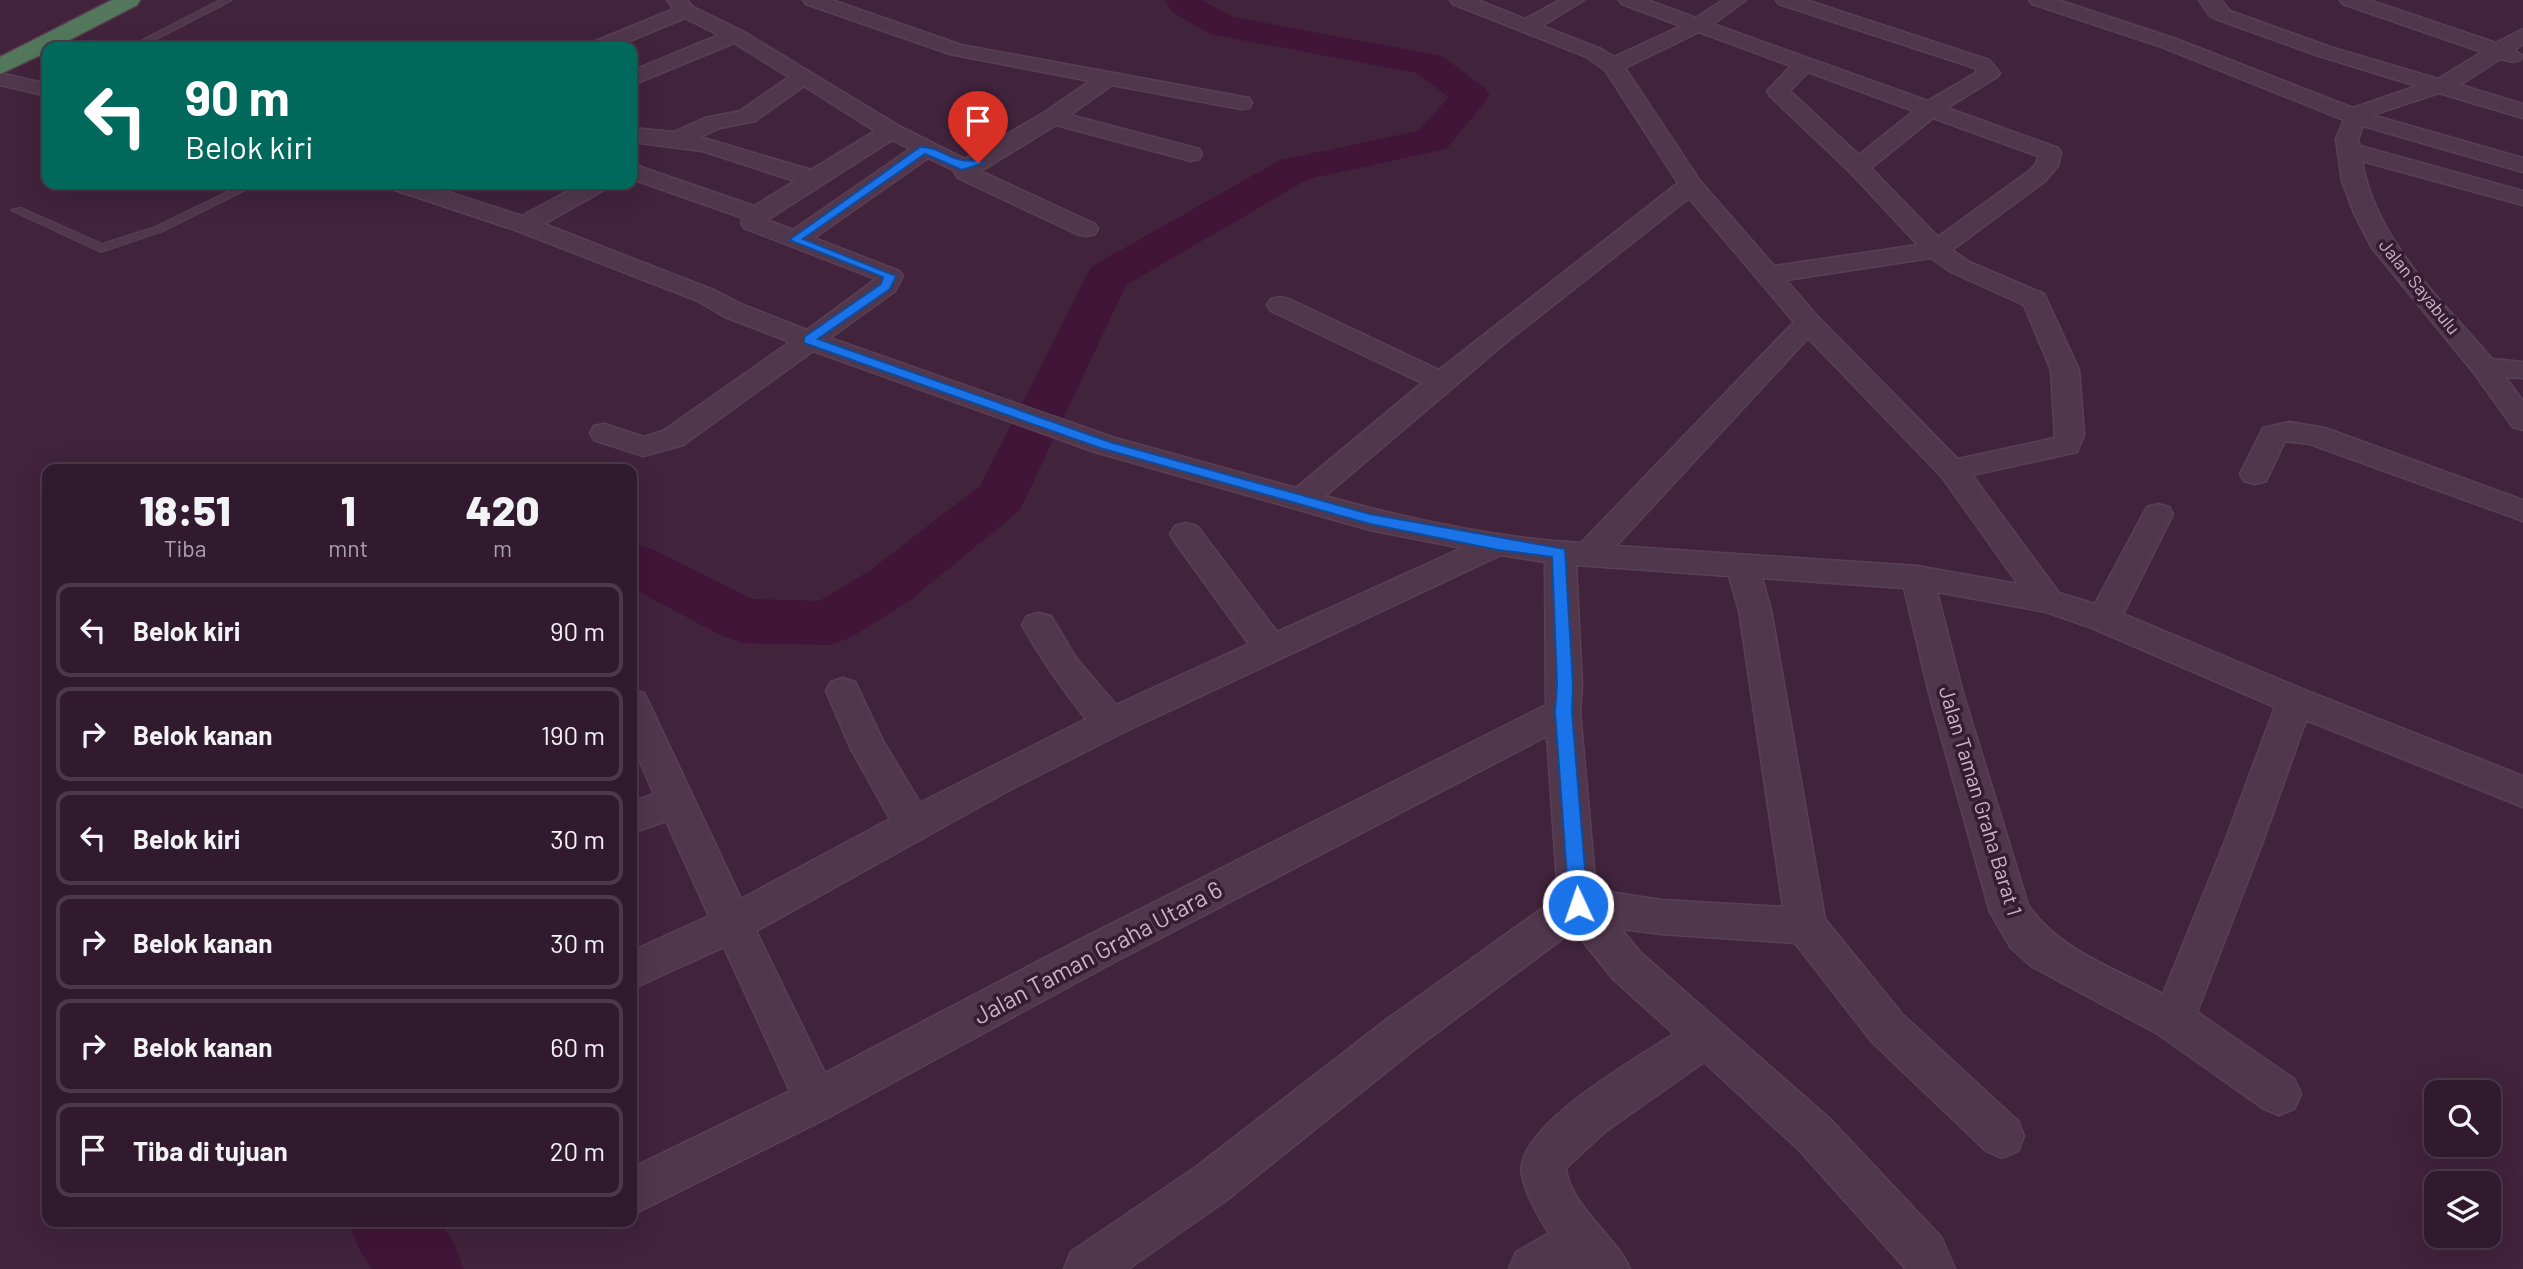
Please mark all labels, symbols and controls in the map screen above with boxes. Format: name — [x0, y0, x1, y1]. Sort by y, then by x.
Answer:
text: 90 m — [185, 67, 290, 126]
icon: left — [70, 70, 161, 161]
pin — [948, 91, 1008, 163]
icon: arrive — [959, 102, 997, 140]
text: Belok kiri — [185, 127, 313, 165]
street label: Jalan Sayabulu — [2375, 234, 2465, 339]
text: 18:51 — [139, 484, 231, 534]
text: 1 — [341, 484, 356, 534]
text: 420 — [465, 484, 540, 534]
text: Tiba — [164, 534, 207, 562]
text: mnt — [328, 534, 368, 562]
text: m — [493, 534, 512, 562]
icon: left — [74, 611, 112, 649]
text: Belok kiri — [133, 615, 240, 646]
text: 90 m — [550, 615, 605, 646]
street label: Jalan Taman Graha Barat 1 — [1935, 683, 2028, 918]
icon: right — [74, 715, 112, 753]
text: Belok kanan — [133, 719, 272, 750]
text: 190 m — [541, 719, 605, 750]
icon: left — [74, 819, 112, 857]
text: Belok kiri — [133, 823, 240, 854]
text: 30 m — [550, 823, 605, 854]
position arrow — [1541, 868, 1615, 942]
street label: Jalan Taman Graha Utara 6 — [968, 874, 1227, 1030]
icon: right — [74, 923, 112, 961]
text: Belok kanan — [133, 927, 272, 958]
text: 30 m — [550, 927, 605, 958]
icon: right — [74, 1027, 112, 1065]
text: Belok kanan — [133, 1031, 272, 1062]
text: 60 m — [550, 1031, 605, 1062]
map controls — [2424, 1080, 2501, 1248]
button: search — [2424, 1080, 2501, 1157]
icon: arrive — [74, 1131, 112, 1169]
text: Tiba di tujuan — [133, 1135, 288, 1166]
text: 20 m — [550, 1135, 605, 1166]
button: layers — [2424, 1171, 2501, 1248]

